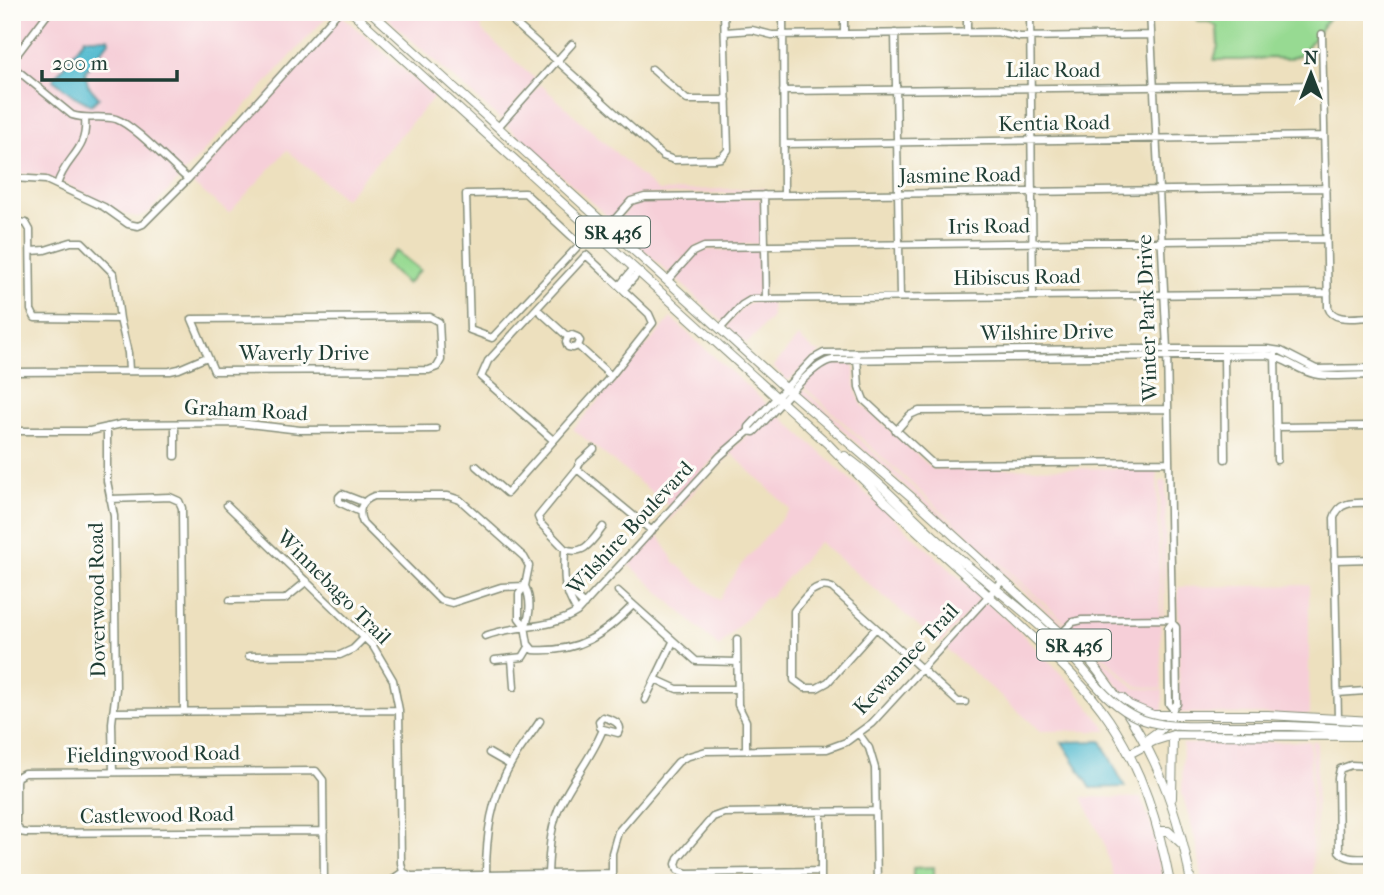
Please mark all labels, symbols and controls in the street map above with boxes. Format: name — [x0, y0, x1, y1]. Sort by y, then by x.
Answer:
scale bar — [42, 38, 177, 82]
north arrow — [1276, 38, 1346, 108]
text: N — [1304, 47, 1319, 69]
text: 200 m — [52, 51, 108, 75]
street label: Lilac Road — [1006, 58, 1101, 82]
street label: Kentia Road — [998, 110, 1111, 136]
street label: Jasmine Road — [897, 162, 1022, 188]
street label: Iris Road — [948, 213, 1031, 239]
road number: SR 436 — [576, 216, 650, 248]
street label: Winter Park Drive — [1132, 234, 1162, 403]
street label: Hibiscus Road — [953, 264, 1082, 290]
street label: Wilshire Drive — [979, 319, 1114, 345]
street label: Waverly Drive — [238, 341, 369, 365]
street label: Graham Road — [184, 395, 309, 425]
street label: Wilshire Boulevard — [561, 456, 698, 600]
street label: Doverwood Road — [84, 522, 110, 678]
street label: Winnebago Trail — [271, 524, 396, 649]
street label: Kewannee Trail — [848, 598, 964, 720]
road number: SR 436 — [1037, 630, 1111, 660]
street label: Fieldingwood Road — [66, 740, 241, 768]
street label: Castlewood Road — [80, 802, 235, 828]

